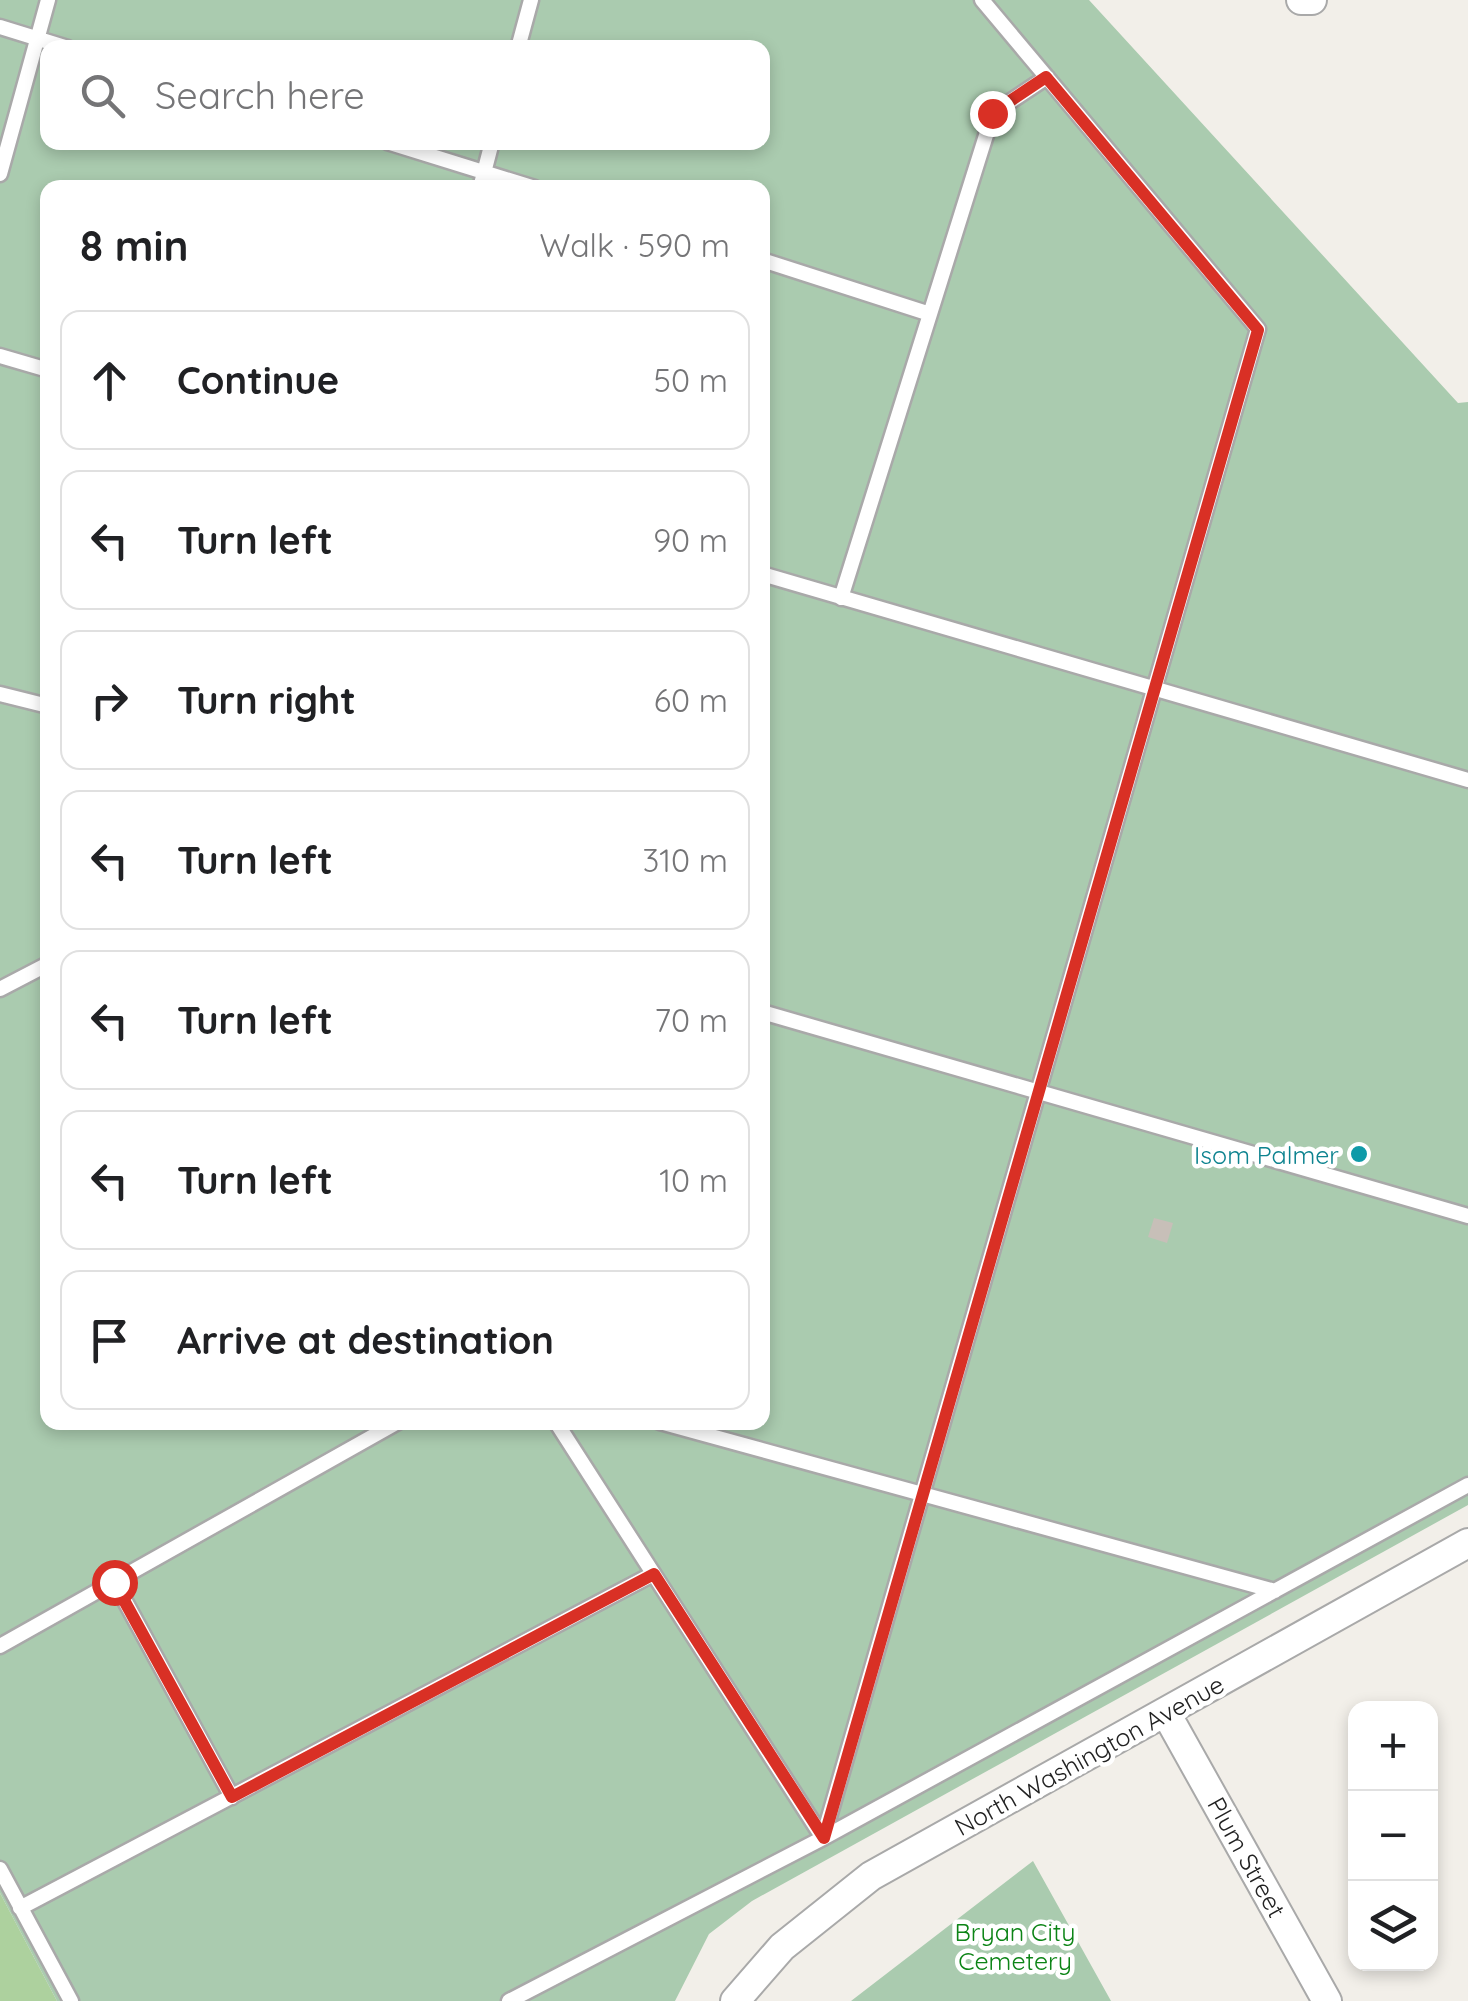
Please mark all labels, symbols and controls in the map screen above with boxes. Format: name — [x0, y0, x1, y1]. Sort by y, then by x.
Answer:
search box — [40, 40, 770, 150]
icon: search — [75, 68, 130, 123]
text: Search here — [155, 71, 365, 119]
route end — [970, 91, 1016, 137]
text: 8 min — [80, 219, 188, 272]
text: Walk · 590 m — [540, 225, 730, 265]
icon: ahead — [82, 353, 137, 408]
text: Continue — [177, 356, 339, 404]
text: 50 m — [654, 360, 728, 400]
icon: left — [82, 513, 137, 568]
text: Turn left — [177, 516, 333, 564]
text: 90 m — [653, 520, 728, 560]
icon: right — [82, 673, 137, 728]
text: Turn right — [177, 676, 356, 724]
text: 60 m — [654, 680, 728, 720]
icon: left — [82, 833, 137, 888]
text: Turn left — [177, 836, 333, 884]
text: 310 m — [642, 840, 728, 880]
icon: left — [82, 993, 137, 1048]
text: Turn left — [177, 996, 333, 1044]
text: 70 m — [655, 1000, 728, 1040]
place label: Isom Palmer — [1194, 1139, 1339, 1170]
marker: Isom Palmer — [1348, 1143, 1370, 1165]
icon: left — [82, 1153, 137, 1208]
text: Turn left — [177, 1156, 333, 1204]
text: 10 m — [659, 1160, 728, 1200]
icon: arrive — [82, 1313, 137, 1368]
text: Arrive at destination — [177, 1316, 554, 1364]
route start — [92, 1560, 138, 1606]
street label: North Washington Avenue — [949, 1668, 1229, 1842]
map controls — [1348, 1701, 1438, 1971]
button: + — [1348, 1701, 1438, 1791]
street label: Plum Street — [1201, 1791, 1293, 1923]
button: − — [1348, 1791, 1438, 1881]
button: layers — [1348, 1881, 1438, 1971]
park label: Bryan City Cemetery — [955, 1916, 1075, 1976]

